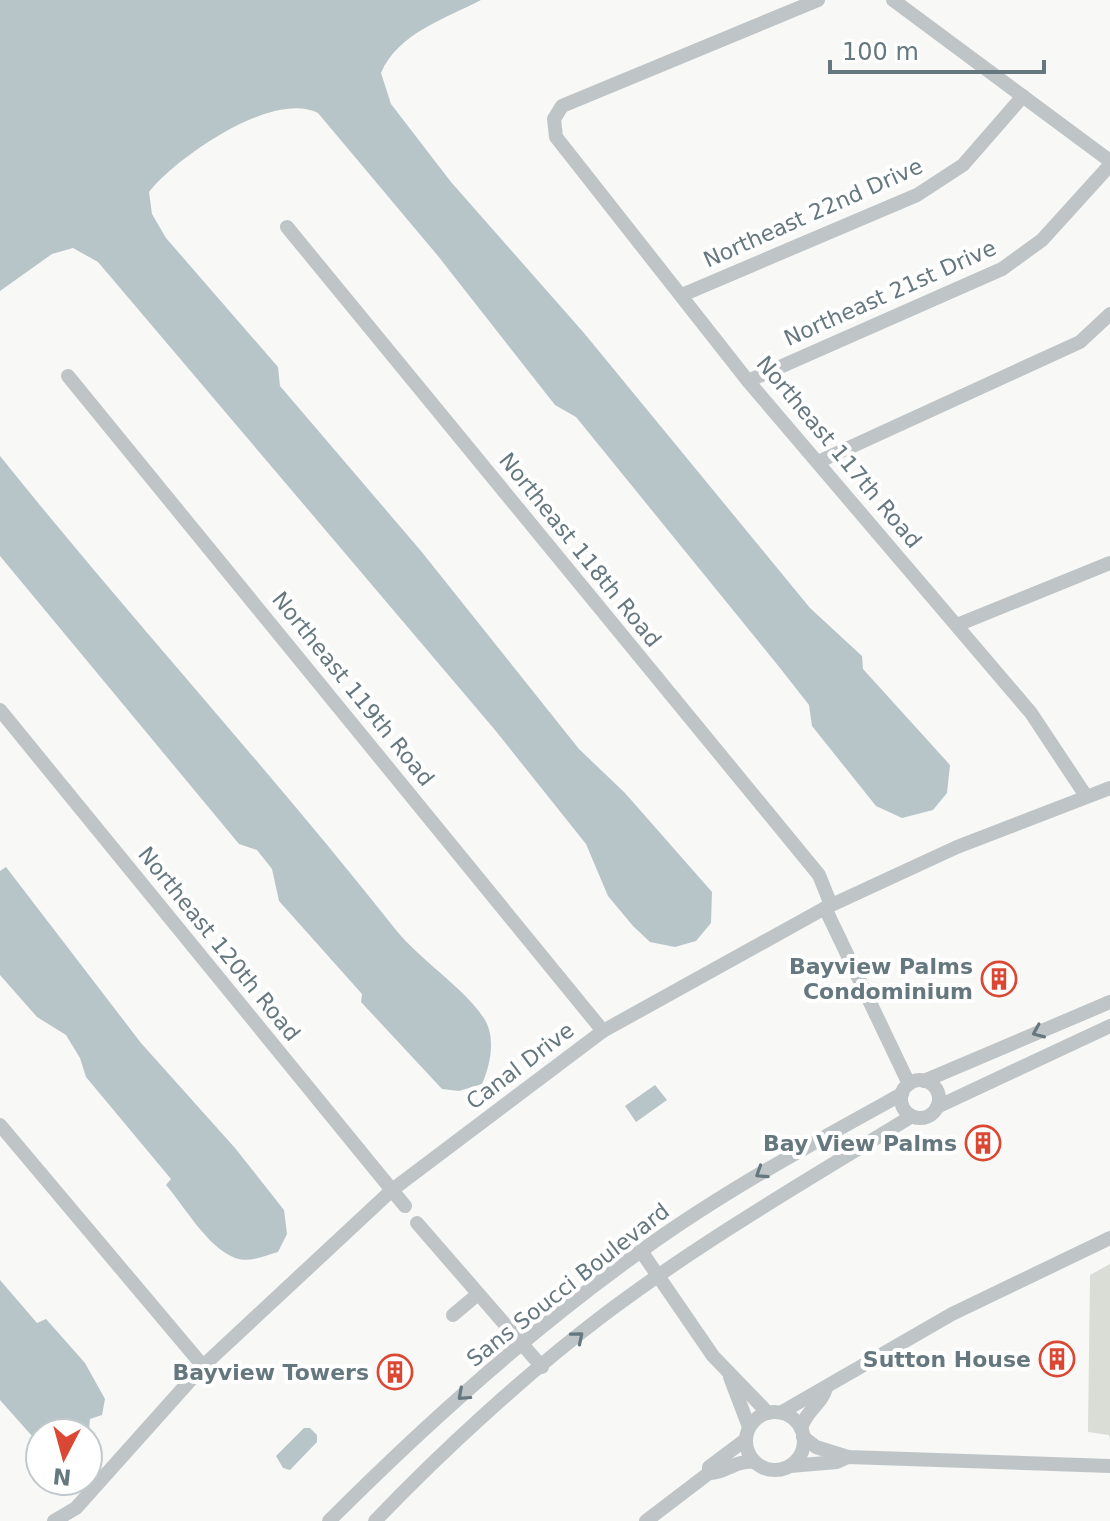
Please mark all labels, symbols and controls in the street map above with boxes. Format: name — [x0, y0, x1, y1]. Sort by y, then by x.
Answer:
scale bar — [830, 24, 1044, 74]
text: 100 m — [842, 38, 919, 66]
street label: Northeast 22nd Drive — [700, 153, 926, 273]
street label: Northeast 21st Drive — [780, 235, 1000, 351]
street label: Northeast 117th Road — [752, 351, 926, 553]
street label: Northeast 118th Road — [494, 448, 666, 652]
street label: Northeast 119th Road — [267, 587, 439, 791]
street label: Northeast 120th Road — [133, 842, 305, 1046]
place label: Bayview Palms Condominium — [789, 954, 973, 1004]
building icon: Bayview Palms Condominium — [980, 960, 1018, 998]
street label: Canal Drive — [461, 1017, 579, 1115]
one-way arrow — [1032, 1023, 1046, 1039]
building icon: Bay View Palms — [964, 1124, 1002, 1162]
place label: Bay View Palms — [763, 1131, 957, 1156]
one-way arrow — [755, 1163, 769, 1178]
street label: Sans Soucci Boulevard — [462, 1198, 674, 1372]
one-way arrow — [568, 1332, 583, 1347]
building icon: Sutton House — [1038, 1340, 1076, 1378]
place label: Sutton House — [863, 1347, 1031, 1372]
building icon: Bayview Towers — [376, 1353, 414, 1391]
place label: Bayview Towers — [173, 1360, 369, 1385]
one-way arrow — [458, 1386, 472, 1400]
north arrow — [24, 1417, 104, 1497]
text: N — [51, 1463, 72, 1490]

